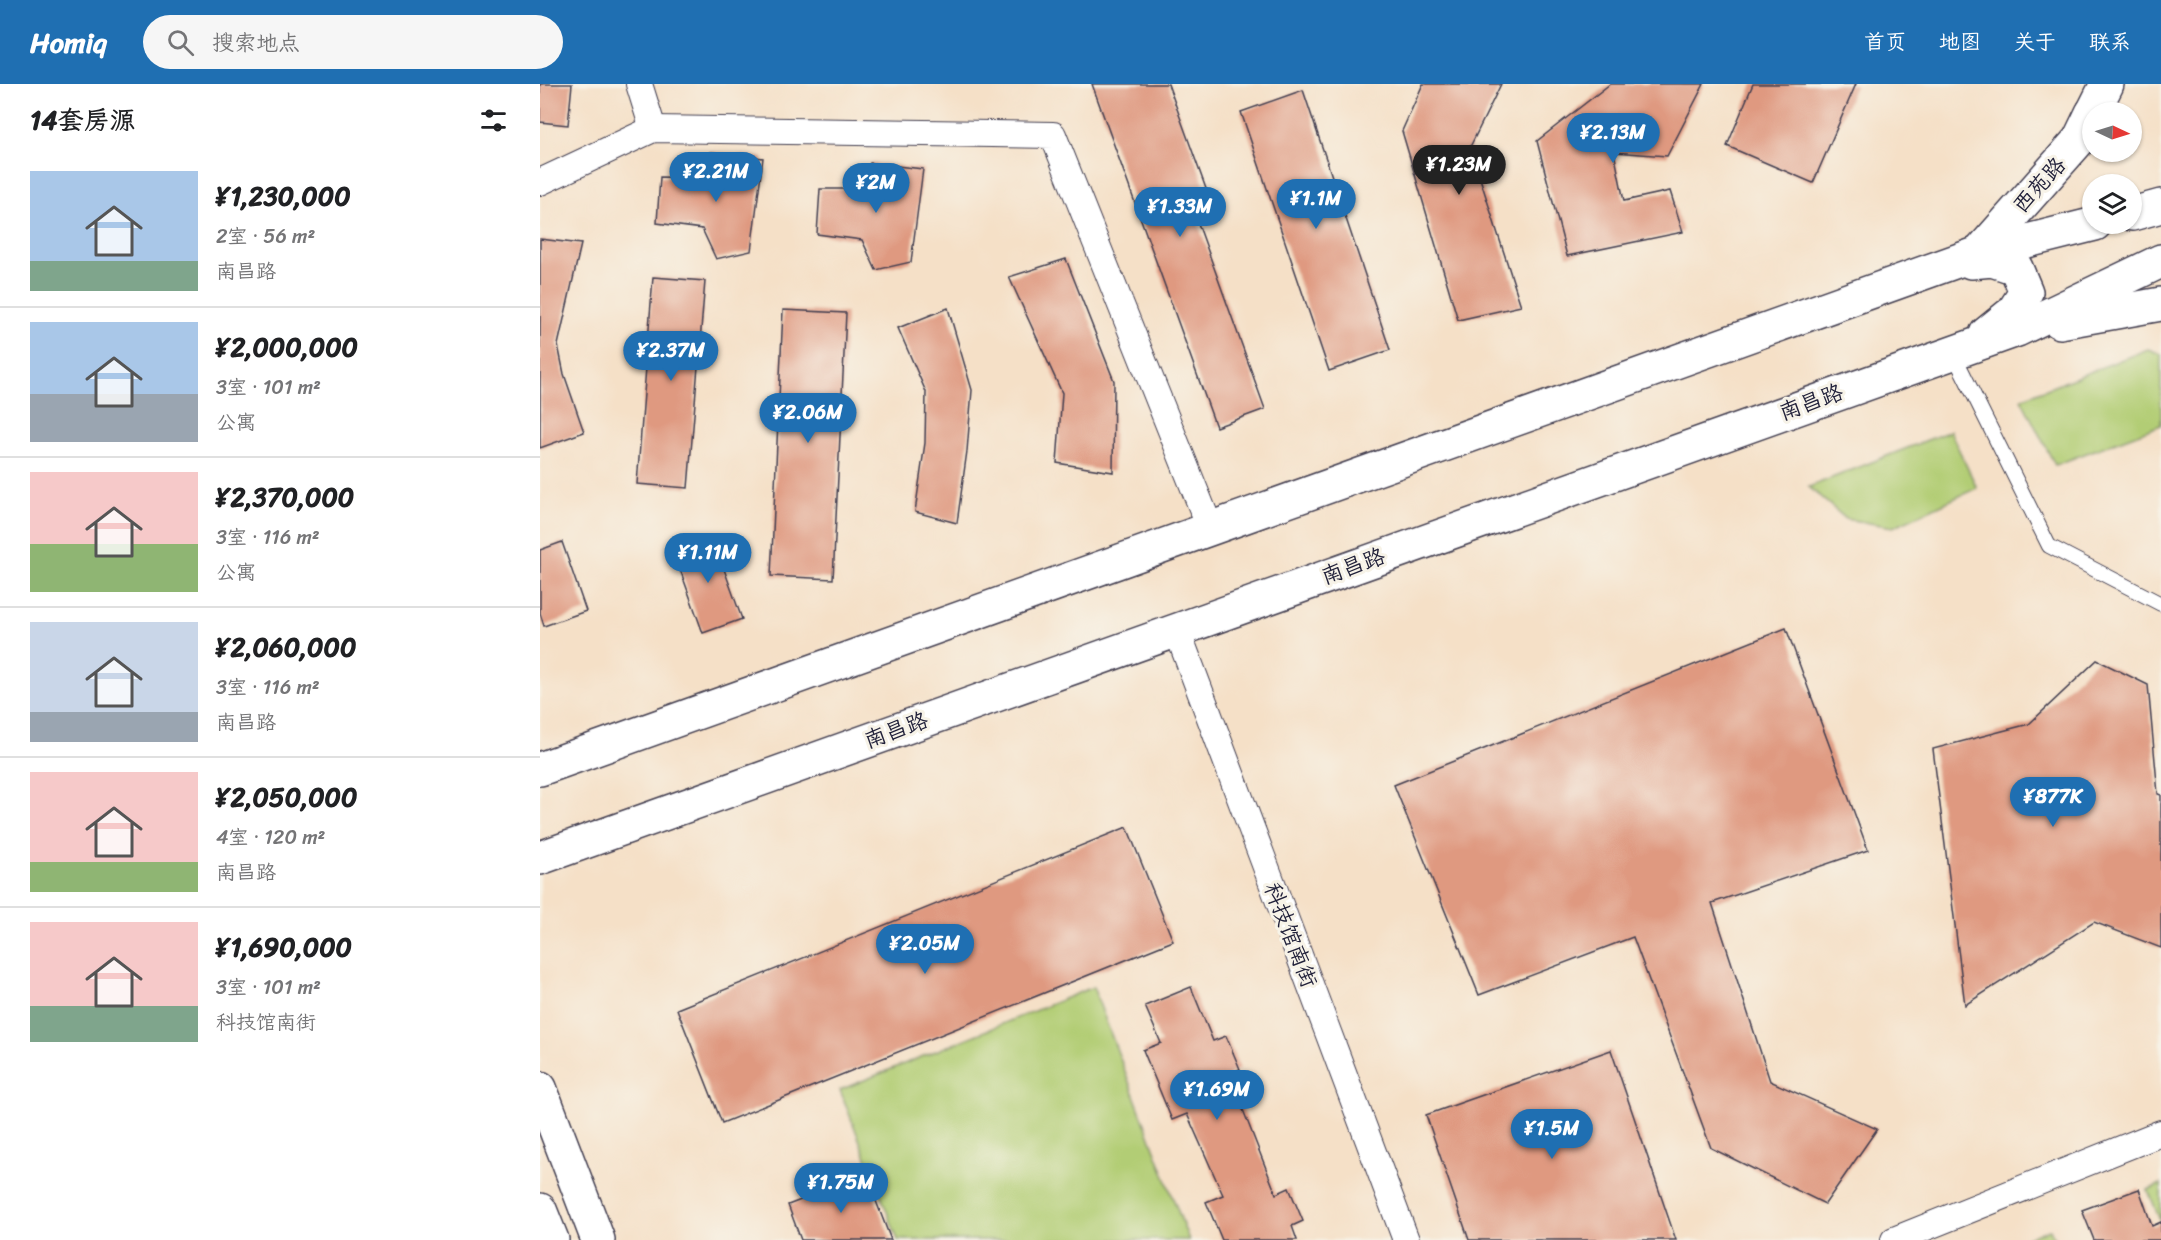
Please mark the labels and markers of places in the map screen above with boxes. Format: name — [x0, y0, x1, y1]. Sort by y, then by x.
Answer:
pin: ¥2.13M — [1564, 113, 1662, 164]
pin: ¥1.23M — [1410, 145, 1508, 196]
pin: ¥2.21M — [667, 152, 765, 203]
pin: ¥2M — [847, 163, 905, 214]
pin: ¥1.1M — [1274, 179, 1358, 230]
pin: ¥1.33M — [1131, 187, 1229, 238]
pin: ¥2.37M — [622, 331, 720, 382]
pin: ¥2.06M — [759, 393, 857, 444]
pin: ¥1.11M — [659, 533, 757, 584]
pin: ¥877K — [2011, 777, 2095, 828]
pin: ¥2.05M — [876, 924, 974, 975]
pin: ¥1.69M — [1168, 1070, 1266, 1121]
pin: ¥1.5M — [1510, 1109, 1594, 1160]
pin: ¥1.75M — [792, 1163, 890, 1214]

